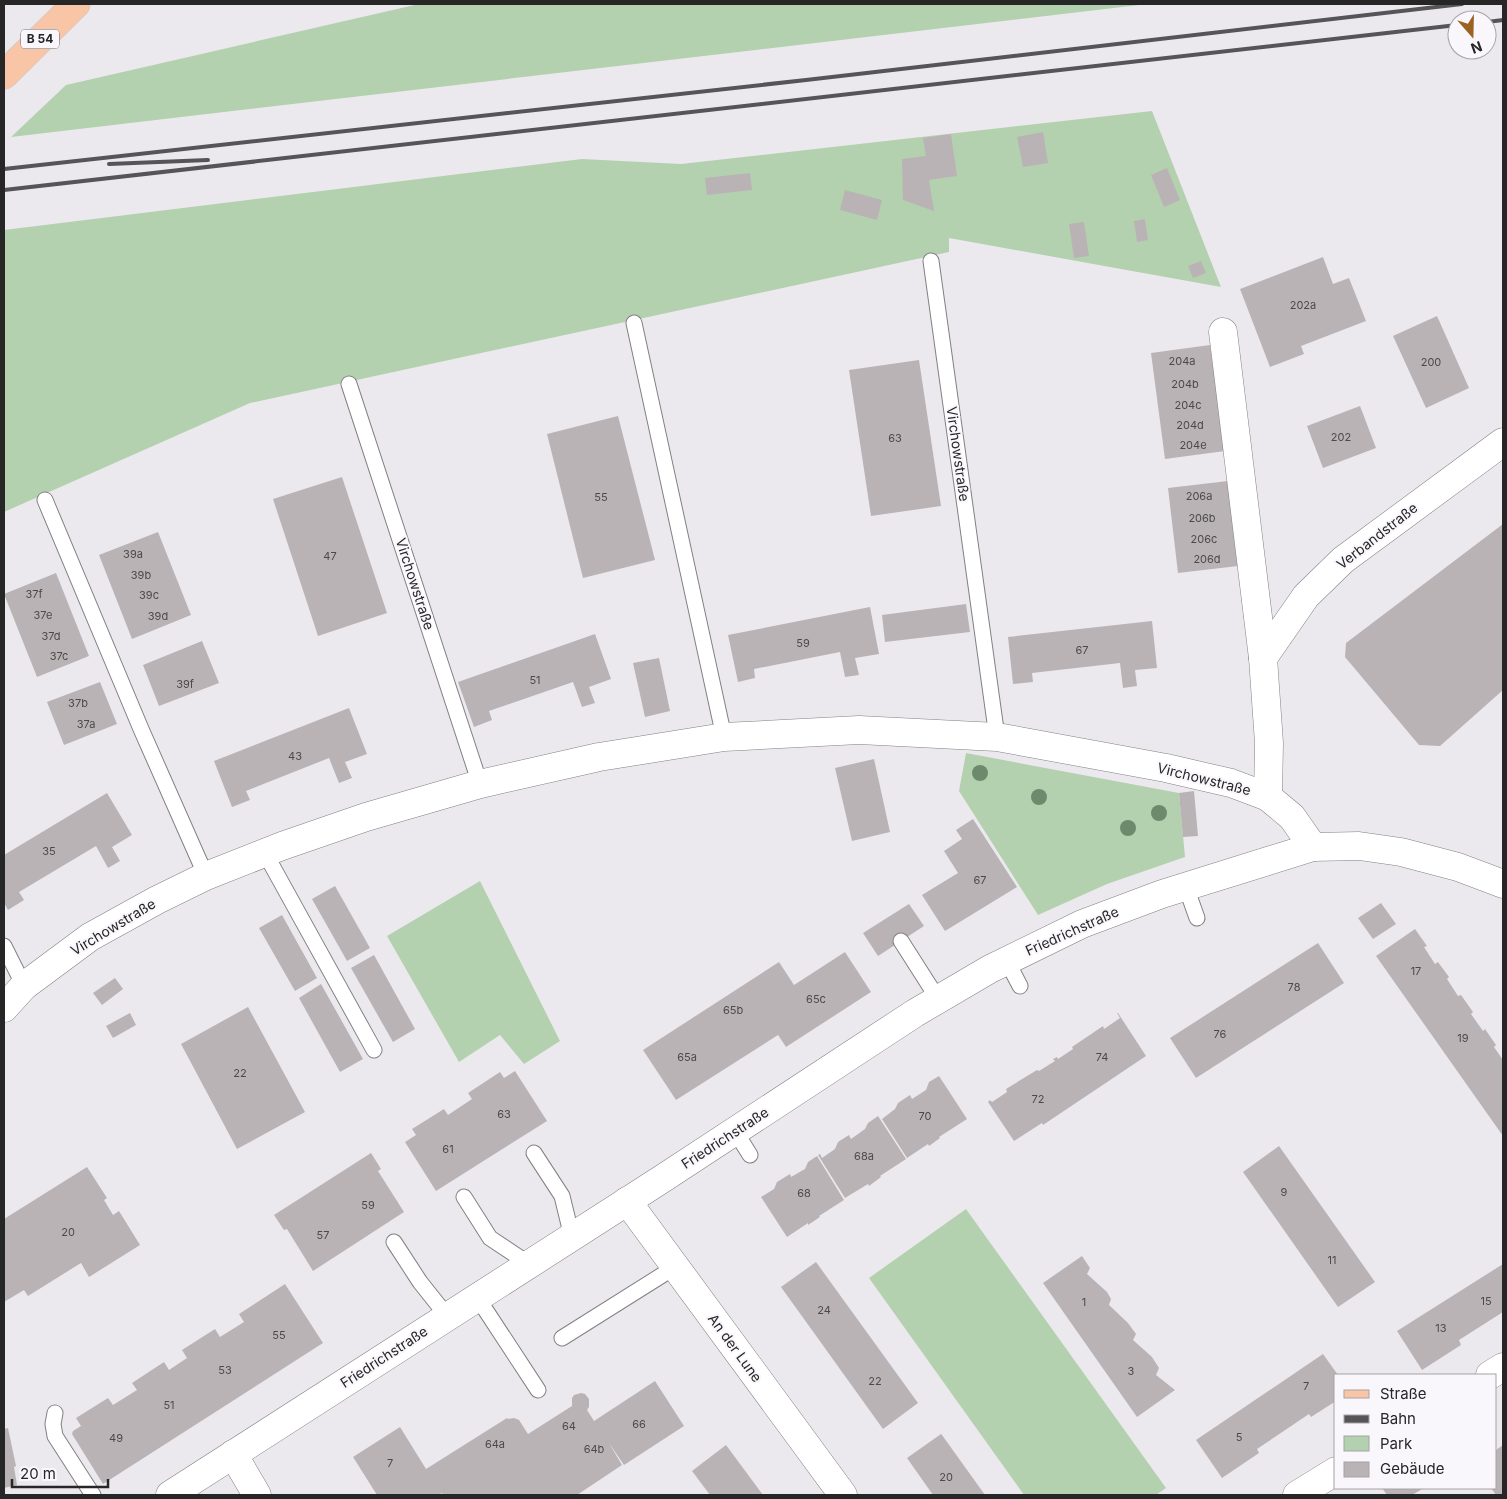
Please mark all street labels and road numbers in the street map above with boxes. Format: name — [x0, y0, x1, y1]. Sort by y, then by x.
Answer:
road number: B 54 — [21, 30, 59, 48]
street label: Virchowstraße — [943, 405, 974, 503]
street label: Verbandstraße — [1333, 499, 1421, 572]
street label: Virchowstraße — [393, 536, 438, 632]
street label: Virchowstraße — [1156, 759, 1253, 798]
street label: Virchowstraße — [67, 895, 158, 959]
street label: Friedrichstraße — [1022, 902, 1121, 959]
street label: Friedrichstraße — [678, 1103, 772, 1172]
street label: An der Lune — [705, 1310, 766, 1385]
street label: Friedrichstraße — [337, 1322, 431, 1391]

